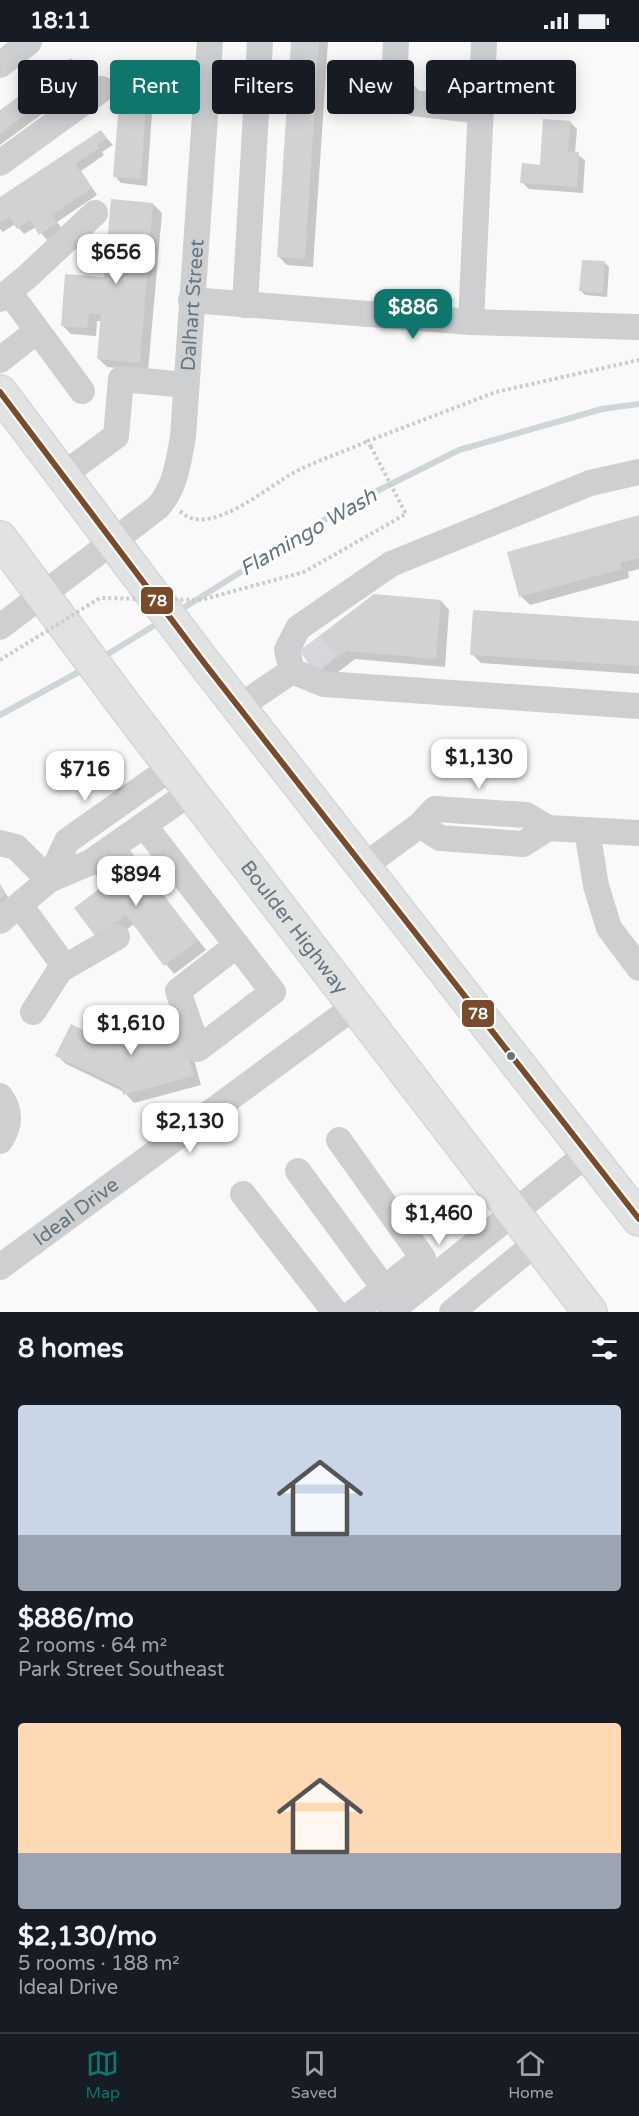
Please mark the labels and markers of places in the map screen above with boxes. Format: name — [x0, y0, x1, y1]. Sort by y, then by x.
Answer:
pin: $656 — [80, 234, 152, 285]
pin: $886 — [377, 289, 449, 340]
pin: $1,130 — [430, 739, 528, 790]
pin: $716 — [49, 751, 121, 802]
pin: $894 — [100, 856, 172, 907]
pin: $1,610 — [82, 1005, 180, 1056]
unlabelled marker — [505, 1050, 517, 1062]
pin: $2,130 — [141, 1103, 239, 1154]
pin: $1,460 — [390, 1195, 488, 1246]

